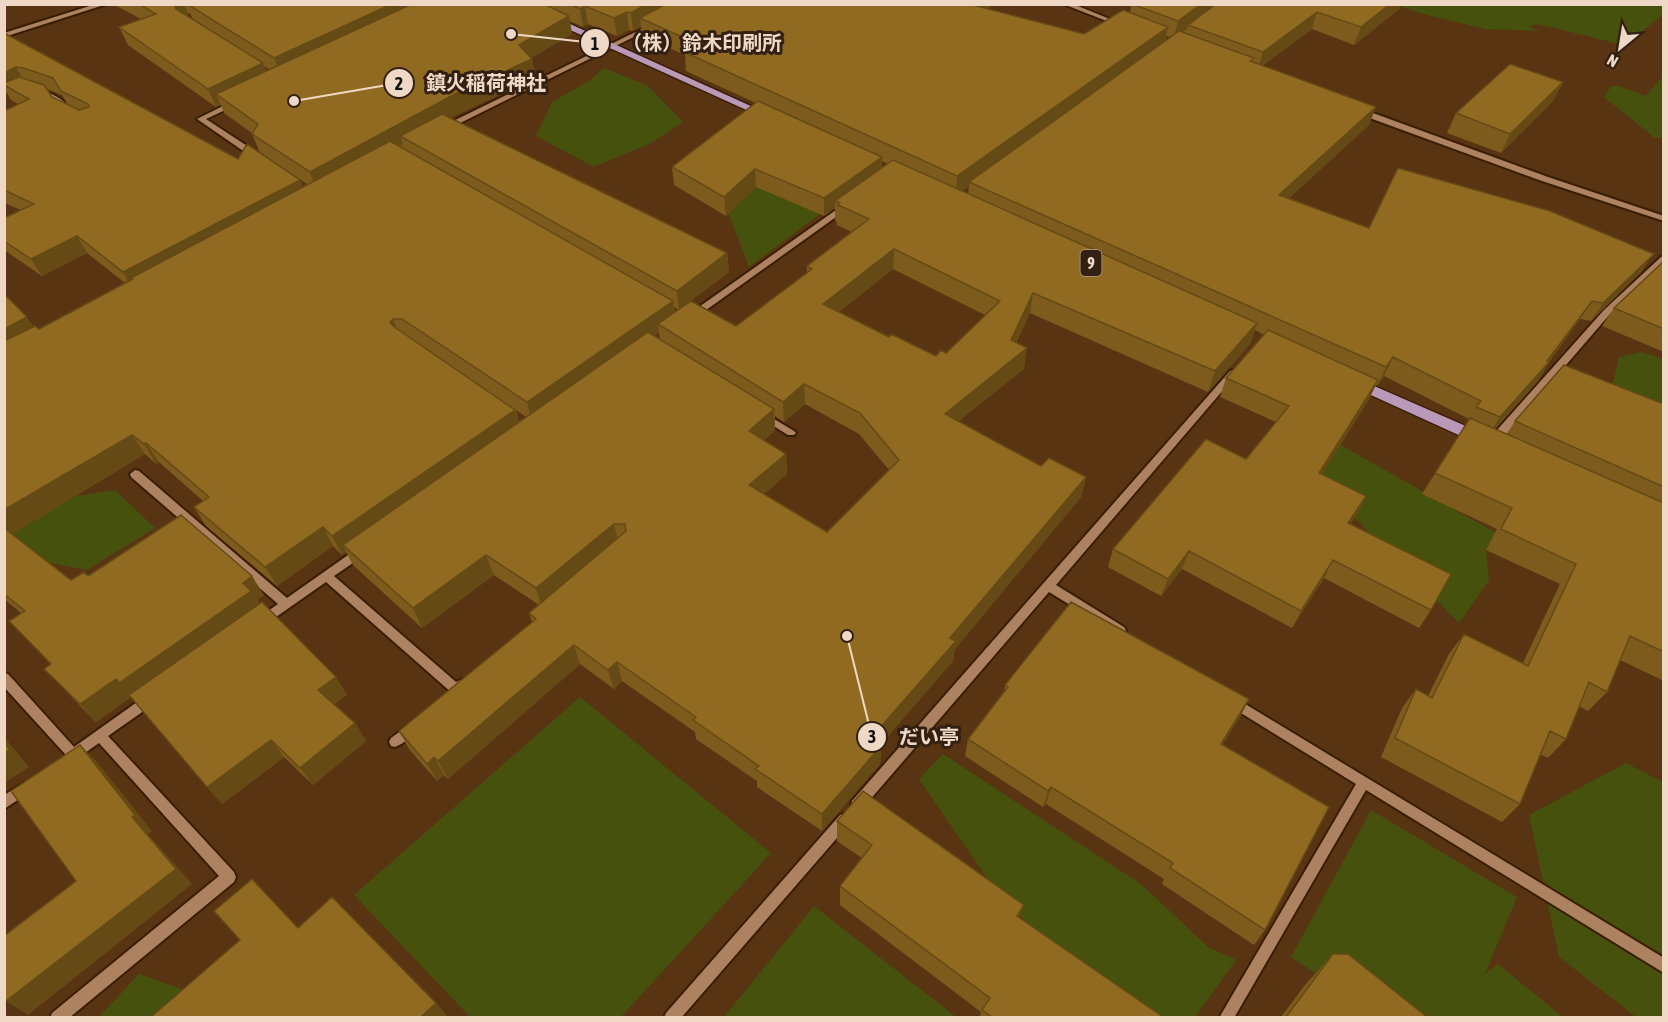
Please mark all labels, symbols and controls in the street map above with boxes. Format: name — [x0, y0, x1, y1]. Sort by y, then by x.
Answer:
north arrow — [1590, 18, 1650, 78]
callout: （株）鈴木印刷所 — [580, 24, 794, 62]
text: （株）鈴木印刷所 — [622, 31, 782, 54]
text: 1 — [591, 33, 599, 54]
text: N — [1604, 51, 1621, 71]
callout: 鎮火稲荷神社 — [384, 64, 558, 102]
text: 鎮火稲荷神社 — [426, 71, 546, 94]
text: 2 — [395, 73, 403, 94]
road number: 9 — [1080, 250, 1102, 276]
callout: だい亭 — [857, 718, 971, 756]
text: だい亭 — [899, 725, 959, 748]
text: 3 — [868, 726, 876, 747]

